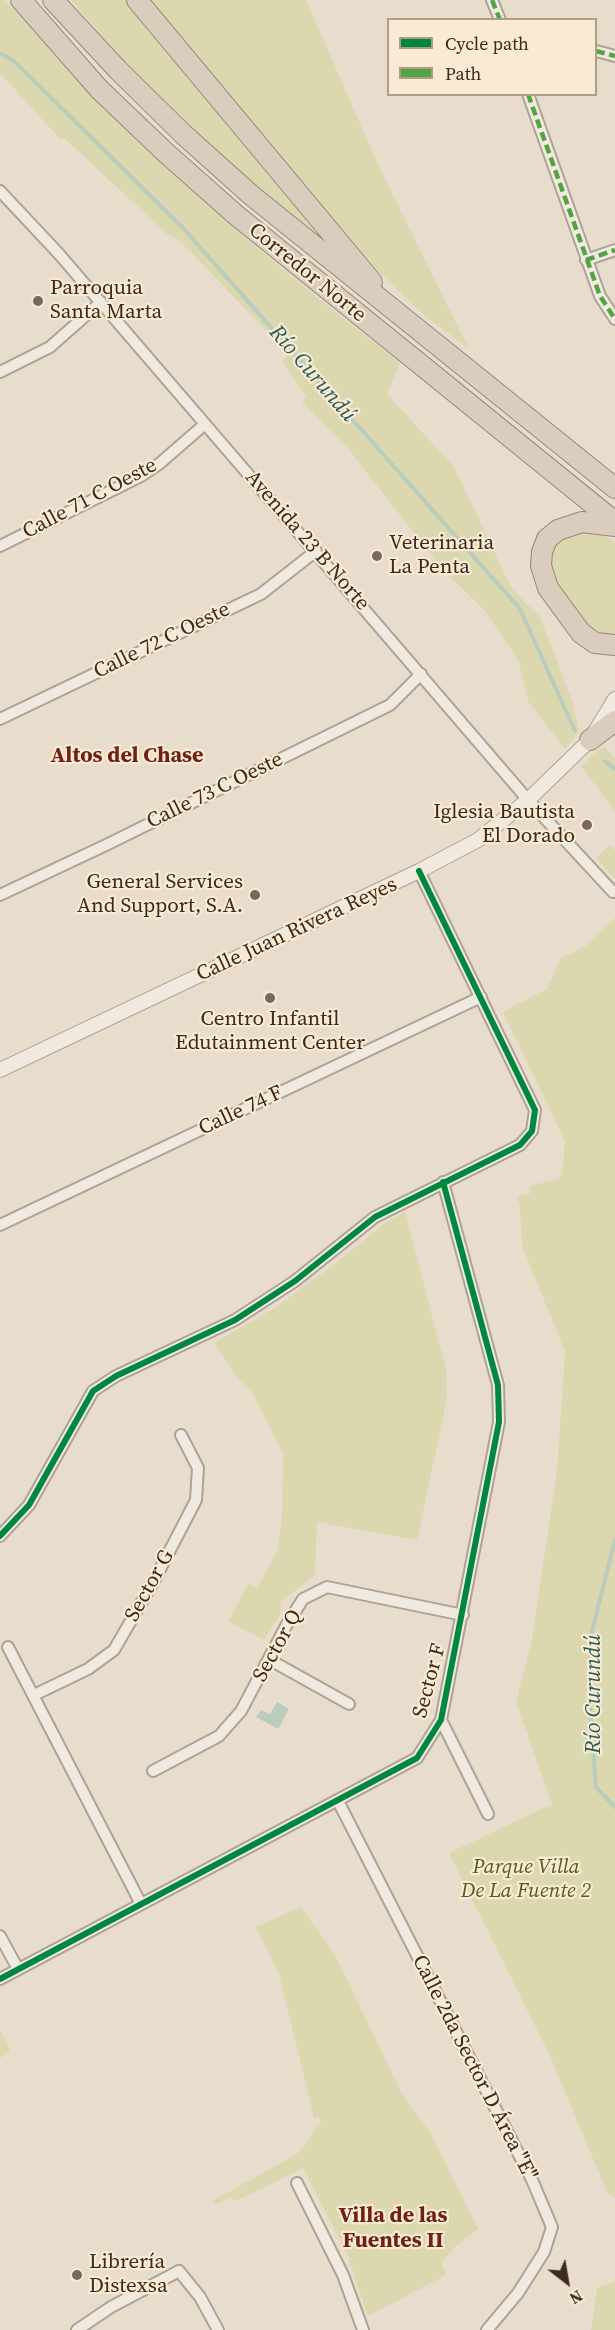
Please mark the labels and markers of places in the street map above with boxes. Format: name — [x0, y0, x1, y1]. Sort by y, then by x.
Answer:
place label: Parroquia Santa Marta — [50, 276, 162, 326]
marker: Parroquia Santa Marta — [31, 294, 45, 308]
place label: Veterinaria La Penta — [389, 531, 494, 581]
marker: Veterinaria La Penta — [370, 549, 384, 563]
place label: Iglesia Bautista El Dorado — [433, 800, 575, 850]
marker: Iglesia Bautista El Dorado — [580, 818, 594, 832]
place label: General Services And Support, S.A. — [77, 870, 243, 920]
marker: General Services And Support, S.A. — [248, 888, 262, 902]
marker: Centro Infantil Edutainment Center — [263, 991, 277, 1005]
place label: Centro Infantil Edutainment Center — [175, 1007, 365, 1057]
place label: Librería Distexsa — [89, 2250, 168, 2300]
marker: Librería Distexsa — [70, 2268, 84, 2282]

